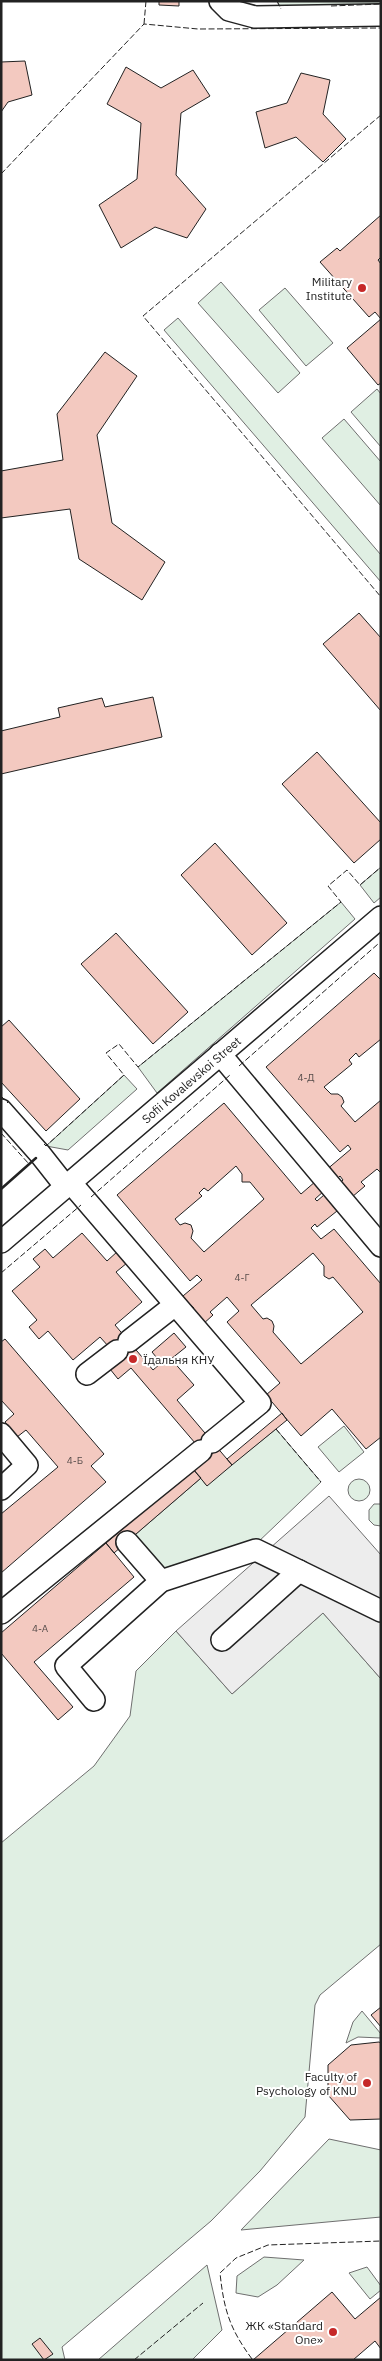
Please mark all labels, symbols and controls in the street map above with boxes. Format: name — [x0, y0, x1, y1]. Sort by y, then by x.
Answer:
place label: Military Institute — [306, 274, 352, 303]
marker: Military Institute — [356, 282, 368, 294]
street label: Sofii Kovalevskoi Street — [138, 1033, 244, 1126]
house number: 4-Д — [298, 1071, 315, 1084]
house number: 4-Г — [235, 1271, 249, 1284]
place label: Їдальня КНУ — [143, 1352, 214, 1367]
marker: Їдальня КНУ — [127, 1353, 139, 1365]
house number: 4-Б — [67, 1454, 83, 1467]
house number: 4-А — [32, 1622, 49, 1635]
place label: Faculty of Psychology of KNU — [256, 2069, 357, 2098]
marker: Faculty of Psychology of KNU — [361, 2077, 373, 2089]
place label: ЖК «Standard One» — [245, 2318, 323, 2347]
marker: ЖК «Standard One» — [327, 2326, 339, 2338]

